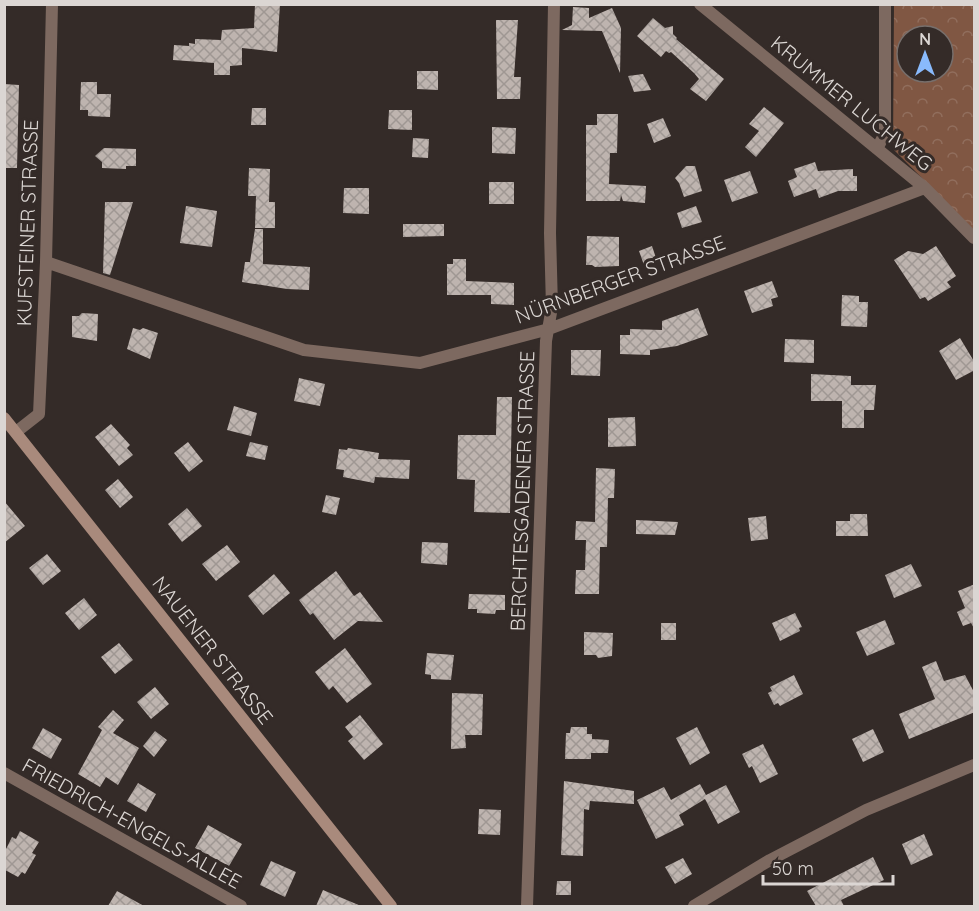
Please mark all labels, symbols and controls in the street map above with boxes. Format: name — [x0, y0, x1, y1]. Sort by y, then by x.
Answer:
north arrow — [895, 24, 955, 84]
text: N — [919, 29, 931, 49]
street label: KRUMMER LUCHWEG — [766, 30, 938, 176]
street label: KUFSTEINER STRASSE — [11, 119, 43, 327]
street label: NÜRNBERGER STRASSE — [511, 229, 729, 329]
street label: BERCHTESGADENER STRASSE — [505, 350, 539, 632]
street label: NAUENER STRASSE — [147, 571, 279, 729]
street label: FRIEDRICH-ENGELS-ALLEE — [18, 752, 246, 894]
scale bar — [763, 848, 894, 886]
text: 50 m — [772, 857, 814, 880]

